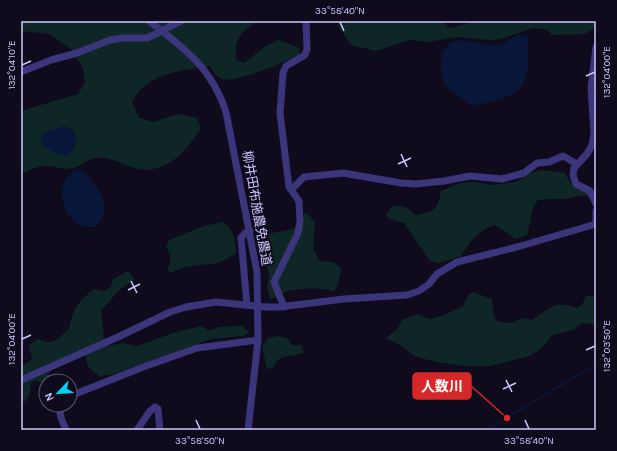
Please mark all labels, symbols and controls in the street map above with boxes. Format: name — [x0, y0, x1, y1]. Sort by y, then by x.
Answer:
text: 33°58'40"N — [315, 5, 365, 17]
text: 132°04'10"E — [6, 40, 18, 90]
text: 132°04'00"E — [601, 46, 613, 98]
street label: 柳井田布施農免農道 — [239, 149, 275, 267]
text: 132°04'00"E — [6, 313, 18, 365]
text: 132°03'50"E — [601, 320, 613, 372]
north arrow — [38, 373, 78, 413]
callout: 人数川 — [413, 373, 471, 399]
text: 人数川 — [421, 378, 463, 395]
text: N — [42, 391, 57, 403]
text: 33°58'50"N — [175, 435, 225, 447]
text: 33°58'40"N — [504, 435, 554, 447]

